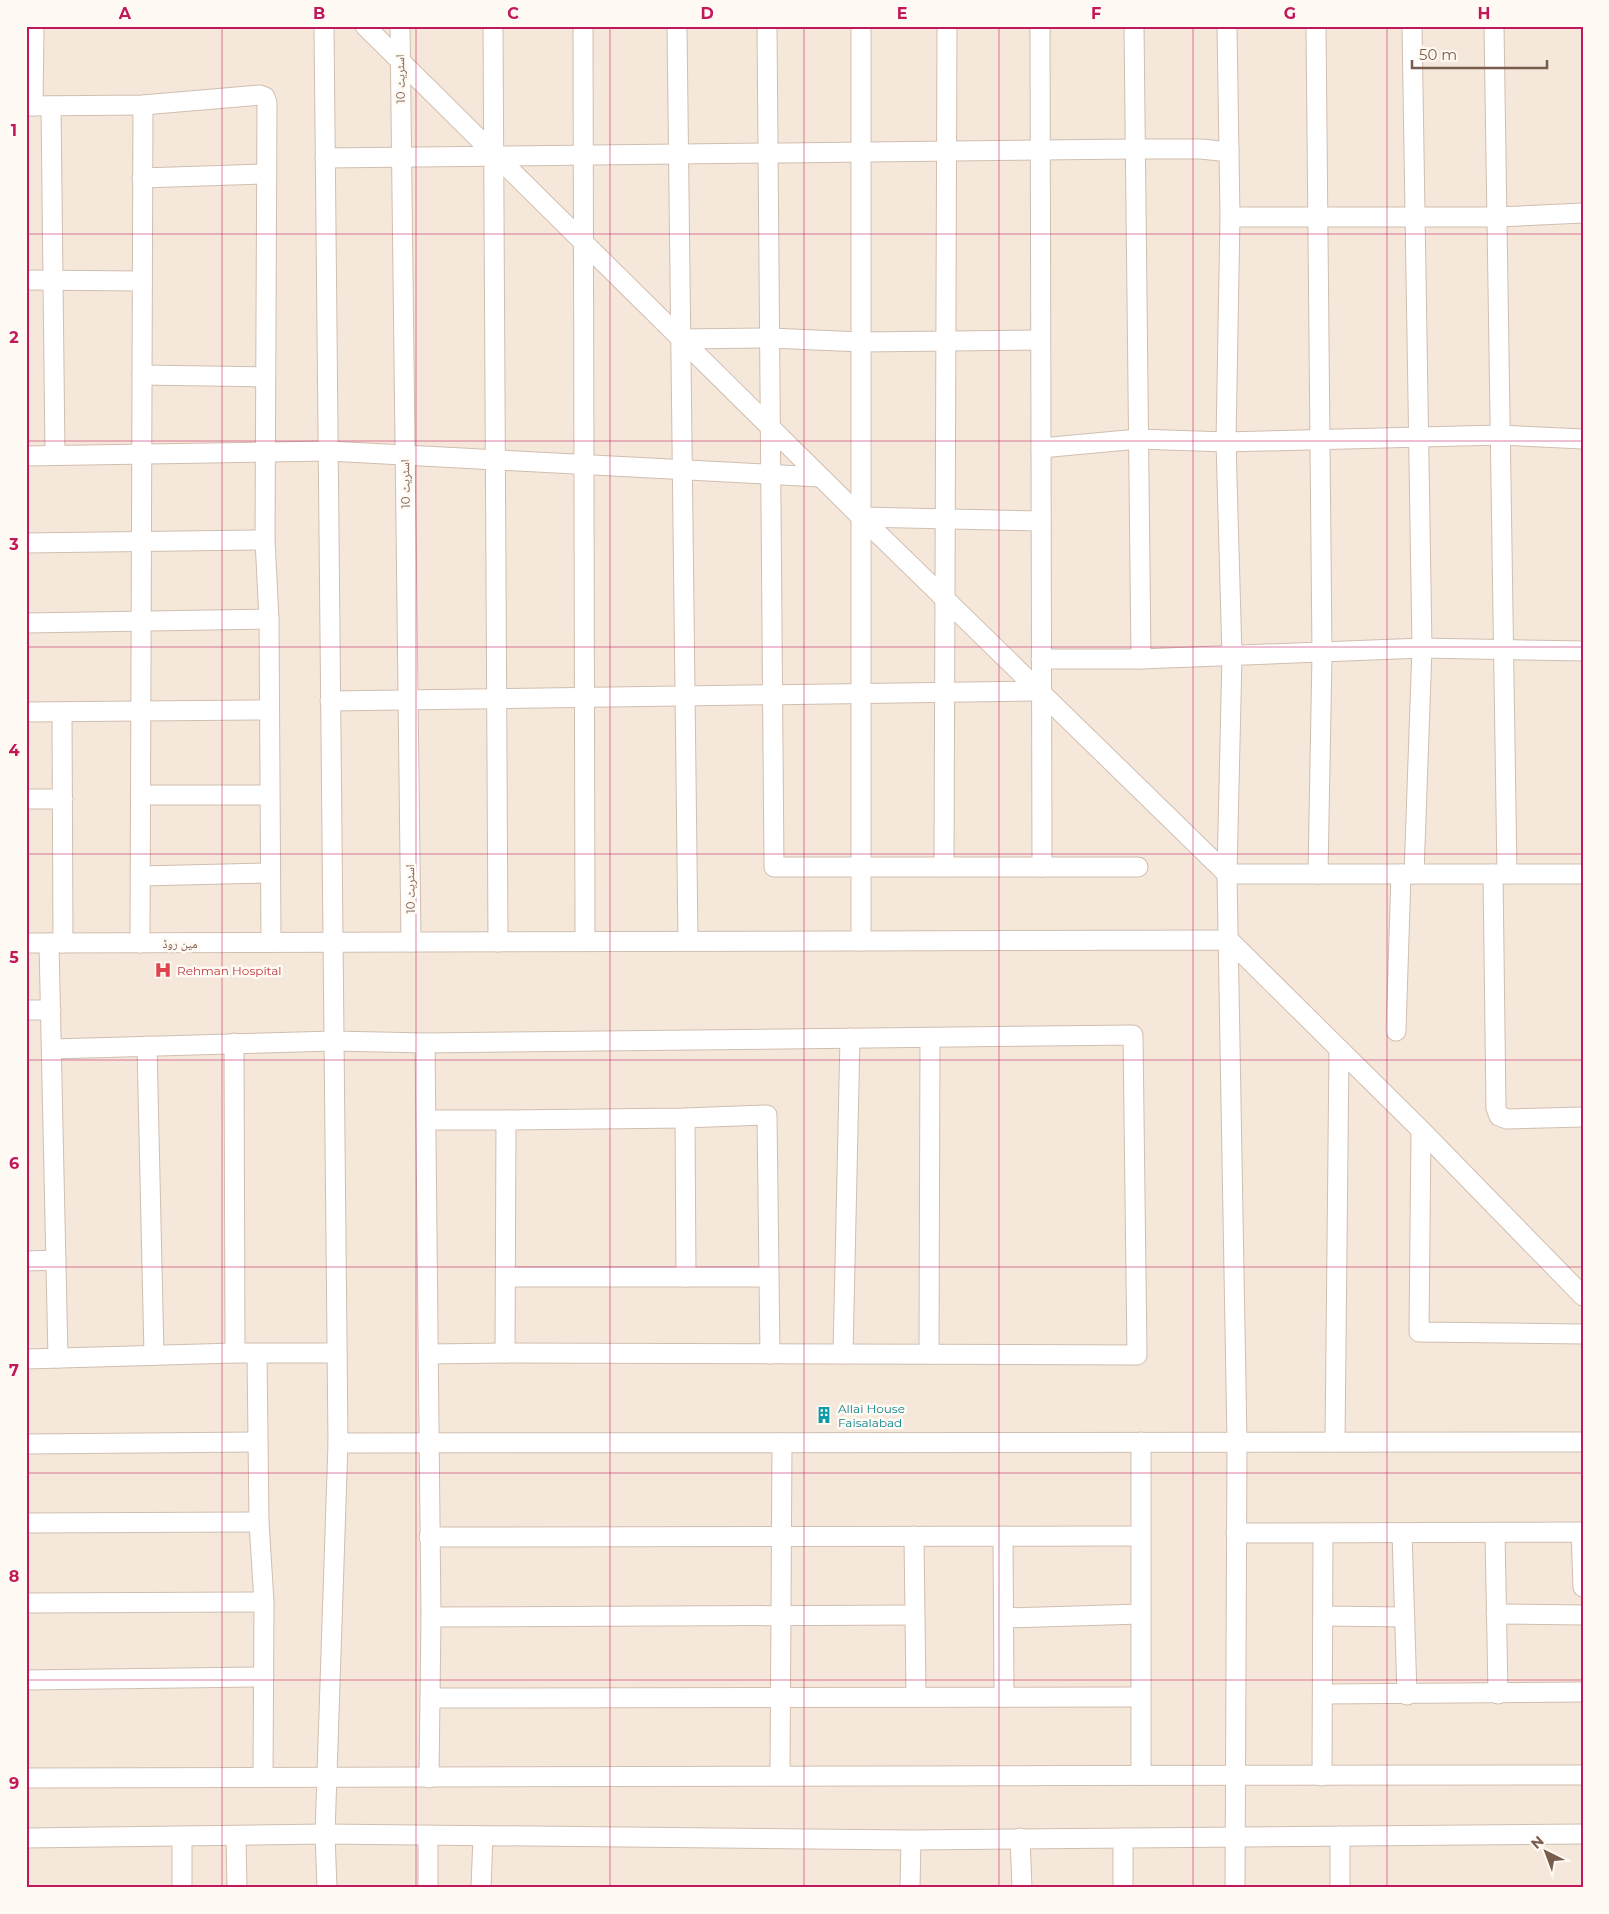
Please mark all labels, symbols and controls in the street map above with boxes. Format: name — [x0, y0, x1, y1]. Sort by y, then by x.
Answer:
text: A — [118, 4, 132, 23]
text: B — [313, 4, 325, 23]
text: C — [507, 4, 519, 23]
text: D — [700, 4, 714, 23]
text: E — [897, 4, 907, 23]
text: F — [1091, 4, 1101, 23]
text: G — [1284, 4, 1296, 23]
text: H — [1478, 4, 1490, 23]
scale bar — [1412, 38, 1546, 70]
text: 50 m — [1419, 45, 1457, 64]
street label: اسٹریٹ 10 — [392, 54, 408, 104]
text: 1 — [11, 121, 17, 140]
text: 2 — [9, 328, 19, 347]
street label: اسٹریٹ 10 — [397, 459, 413, 509]
text: 3 — [8, 535, 19, 554]
text: 4 — [8, 741, 20, 760]
street label: اسٹریٹ 10 — [402, 864, 418, 914]
street label: مین روڈ — [162, 936, 198, 951]
text: 5 — [9, 948, 19, 967]
hospital icon: Rehman Hospital — [153, 960, 173, 980]
place label: Rehman Hospital — [177, 963, 281, 978]
text: 6 — [9, 1154, 19, 1173]
text: 7 — [9, 1361, 19, 1380]
place label: Allai House Faisalabad — [838, 1401, 905, 1430]
building icon: Allai House Faisalabad — [814, 1405, 834, 1425]
text: 8 — [9, 1567, 19, 1586]
text: 9 — [9, 1774, 19, 1793]
north arrow — [1522, 1826, 1572, 1876]
text: N — [1527, 1832, 1548, 1853]

